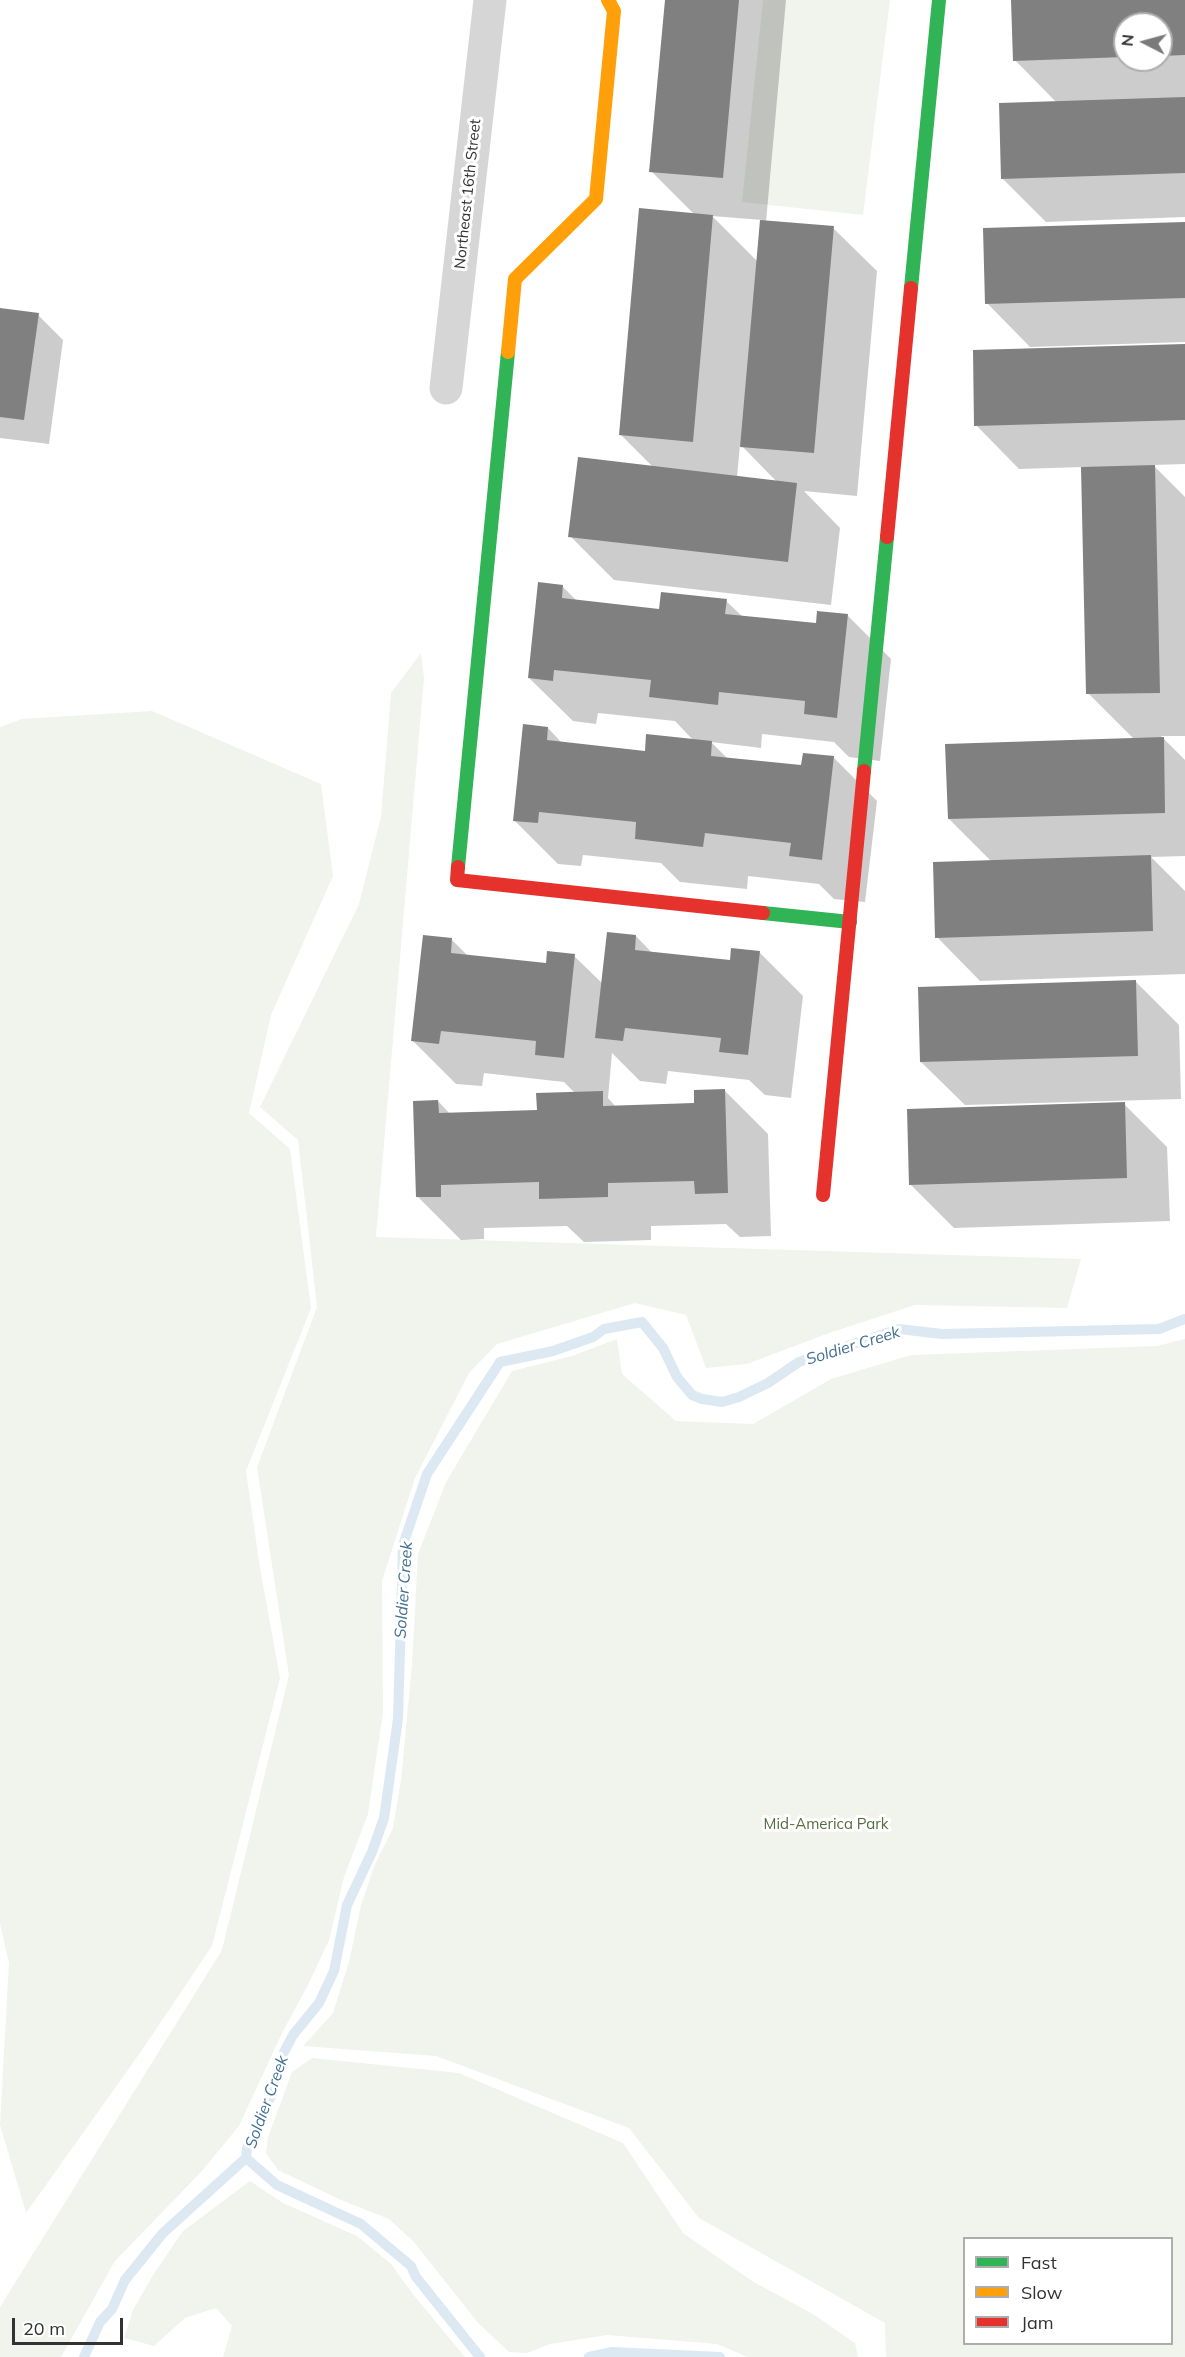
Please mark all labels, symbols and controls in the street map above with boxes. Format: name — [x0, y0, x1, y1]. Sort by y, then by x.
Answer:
north arrow — [1113, 12, 1173, 72]
text: N — [1117, 33, 1138, 47]
street label: Northeast 16th Street — [451, 118, 485, 270]
water label: Soldier Creek — [804, 1323, 902, 1369]
water label: Soldier Creek — [391, 1541, 417, 1639]
park label: Mid-America Park — [764, 1815, 888, 1833]
water label: Soldier Creek — [241, 2053, 293, 2151]
legend — [963, 2237, 1173, 2345]
text: Fast — [1021, 2251, 1057, 2274]
text: Slow — [1021, 2281, 1062, 2304]
scale bar — [15, 2306, 126, 2344]
text: Jam — [1021, 2311, 1054, 2334]
text: 20 m — [23, 2317, 65, 2340]

